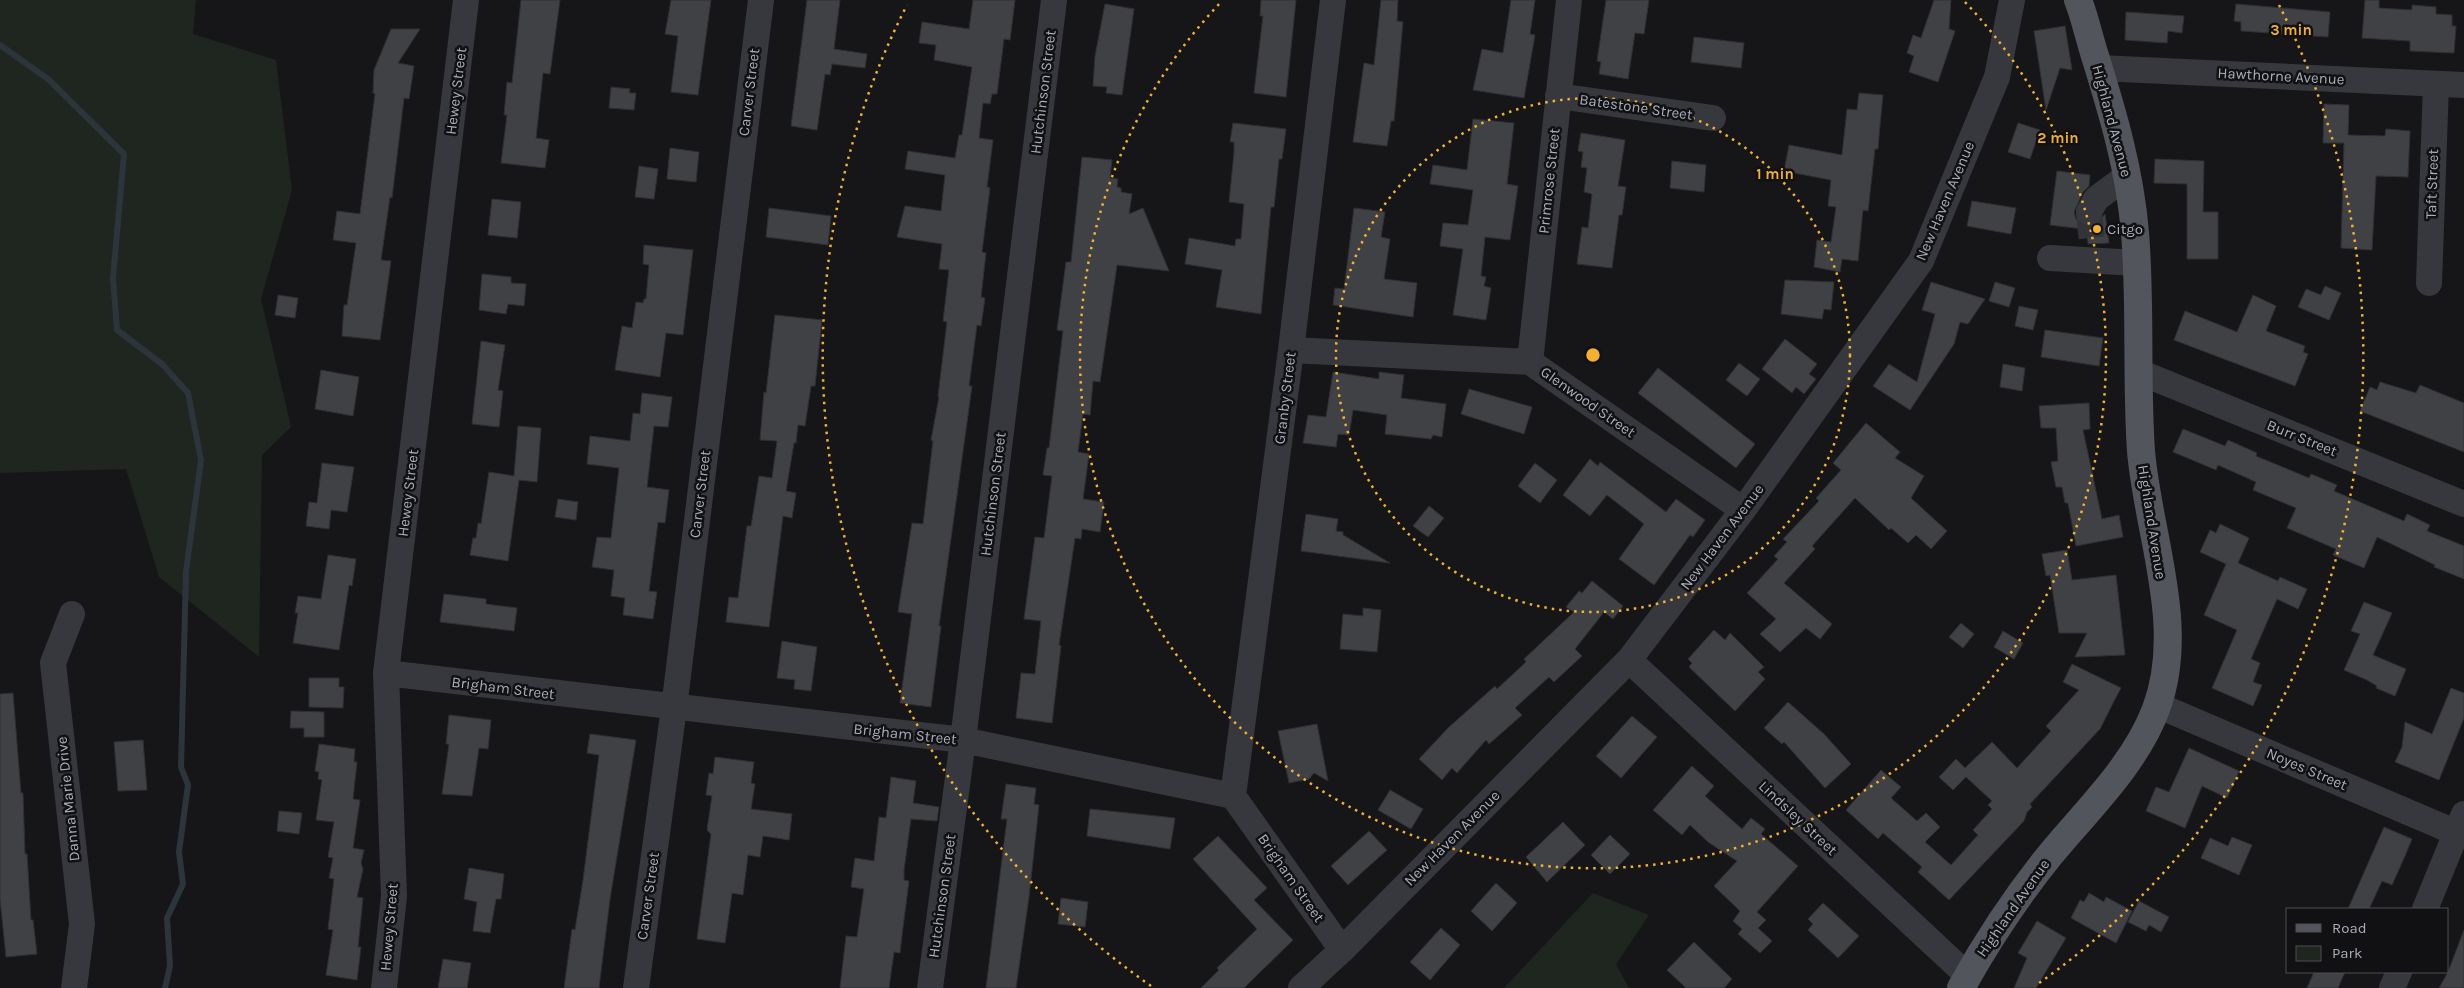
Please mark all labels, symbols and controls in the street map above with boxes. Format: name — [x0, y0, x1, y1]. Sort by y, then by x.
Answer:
text: 3 min — [2270, 21, 2312, 39]
street label: Hutchinson Street — [1026, 29, 1060, 155]
street label: Hewey Street — [442, 46, 470, 136]
street label: Carver Street — [735, 47, 763, 137]
street label: Highland Avenue — [2088, 63, 2136, 179]
street label: Hawthorne Avenue — [2217, 64, 2345, 88]
street label: Batestone Street — [1578, 90, 1694, 124]
street label: Primrose Street — [1535, 127, 1564, 235]
text: 2 min — [2037, 129, 2079, 147]
street label: New Haven Avenue — [1912, 139, 1978, 263]
street label: Taft Street — [2422, 148, 2442, 219]
text: 1 min — [1756, 165, 1794, 183]
place label: Citgo — [2107, 220, 2143, 238]
marker: Citgo — [2091, 223, 2103, 235]
centre of rings — [1584, 346, 1602, 364]
street label: Granby Street — [1270, 350, 1300, 445]
street label: Glenwood Street — [1537, 363, 1639, 442]
street label: Burr Street — [2264, 416, 2340, 460]
street label: Hutchinson Street — [976, 431, 1010, 557]
street label: Hewey Street — [394, 448, 422, 538]
street label: Carver Street — [686, 449, 714, 539]
street label: Highland Avenue — [2134, 464, 2170, 580]
street label: New Haven Avenue — [1676, 481, 1768, 593]
street label: Brigham Street — [450, 673, 556, 703]
street label: Brigham Street — [852, 720, 958, 748]
street label: Danna Marie Drive — [53, 736, 83, 862]
street label: Noyes Street — [2264, 744, 2350, 794]
street label: Lindsley Street — [1755, 777, 1841, 859]
street label: New Haven Avenue — [1400, 786, 1504, 890]
street label: Brigham Street — [1254, 830, 1328, 926]
street label: Hutchinson Street — [924, 833, 960, 959]
street label: Carver Street — [633, 851, 663, 941]
street label: Highland Avenue — [1973, 856, 2053, 960]
street label: Hewey Street — [376, 882, 402, 972]
legend — [2286, 908, 2449, 973]
text: Road — [2332, 919, 2367, 937]
text: Park — [2332, 944, 2362, 962]

